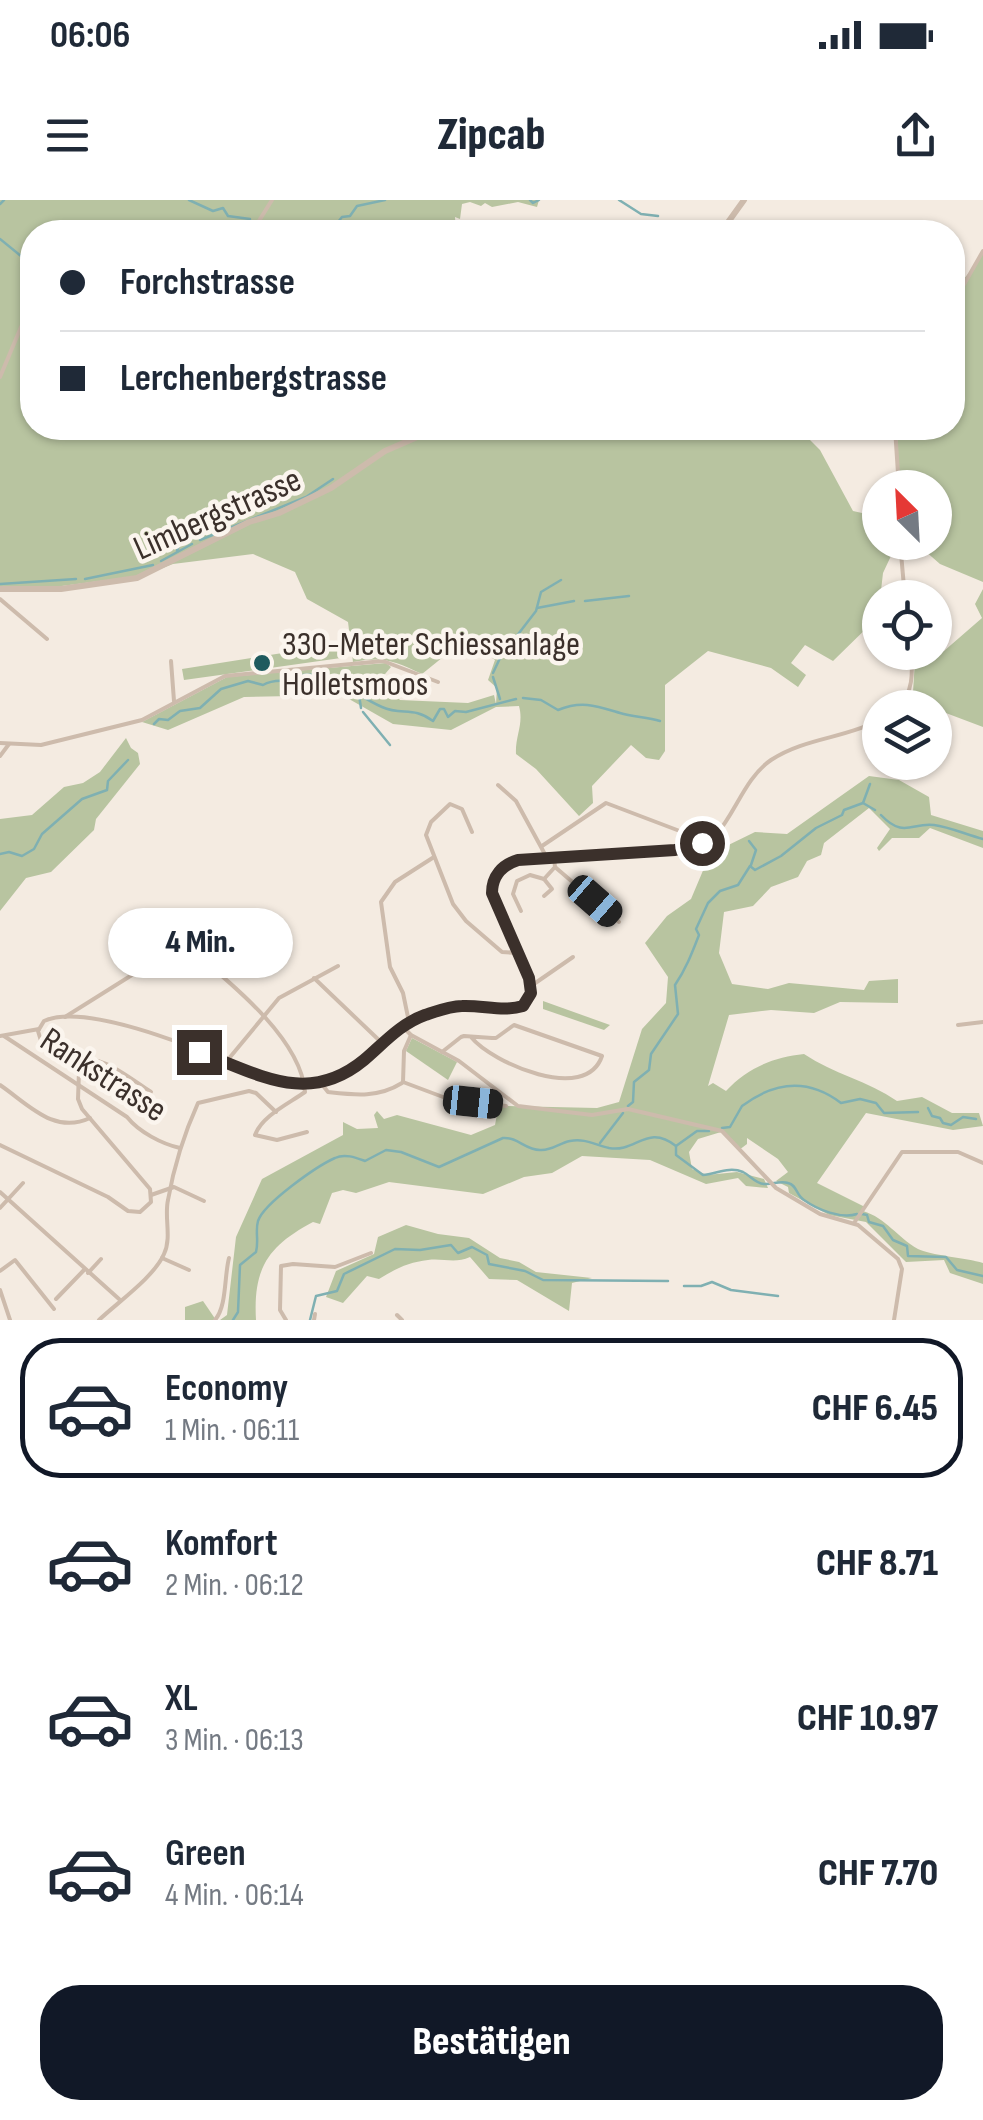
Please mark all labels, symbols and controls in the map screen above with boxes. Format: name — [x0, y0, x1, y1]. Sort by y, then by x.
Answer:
text: 06:06 — [50, 13, 130, 58]
icon: menu — [40, 108, 95, 163]
text: Zipcab — [438, 108, 545, 163]
icon: share — [888, 108, 943, 163]
text: Forchstrasse — [120, 260, 295, 305]
text: Lerchenbergstrasse — [120, 356, 387, 401]
street label: Limbergstrasse — [127, 458, 308, 570]
north arrow — [862, 470, 952, 560]
map controls — [862, 470, 952, 780]
button: locate — [862, 580, 952, 670]
place label: 330-Meter Schiessanlage Holletsmoos — [282, 623, 580, 706]
marker: 330-Meter Schiessanlage Holletsmoos — [251, 652, 273, 674]
button: layers — [862, 690, 952, 780]
route start — [680, 821, 725, 866]
car — [563, 870, 627, 932]
callout: 4 Min. — [106, 907, 292, 977]
text: 4 Min. — [165, 923, 236, 962]
street label: Rankstrasse — [32, 1019, 174, 1132]
route end — [177, 1030, 222, 1075]
car — [442, 1084, 504, 1120]
icon: car — [45, 1363, 135, 1453]
text: Economy — [165, 1366, 288, 1411]
text: CHF 6.45 — [812, 1386, 938, 1431]
text: 1 Min. · 06:11 — [165, 1411, 299, 1450]
icon: car — [45, 1518, 135, 1608]
text: Komfort — [165, 1521, 277, 1566]
text: CHF 8.71 — [816, 1541, 938, 1586]
text: 2 Min. · 06:12 — [165, 1566, 304, 1605]
icon: car — [45, 1673, 135, 1763]
text: XL — [165, 1676, 198, 1721]
text: CHF 10.97 — [797, 1696, 938, 1741]
text: 3 Min. · 06:13 — [165, 1721, 304, 1760]
icon: car — [45, 1828, 135, 1918]
text: Green — [165, 1831, 246, 1876]
text: CHF 7.70 — [818, 1851, 938, 1896]
text: 4 Min. · 06:14 — [165, 1876, 304, 1915]
button: Bestätigen — [40, 1985, 943, 2100]

